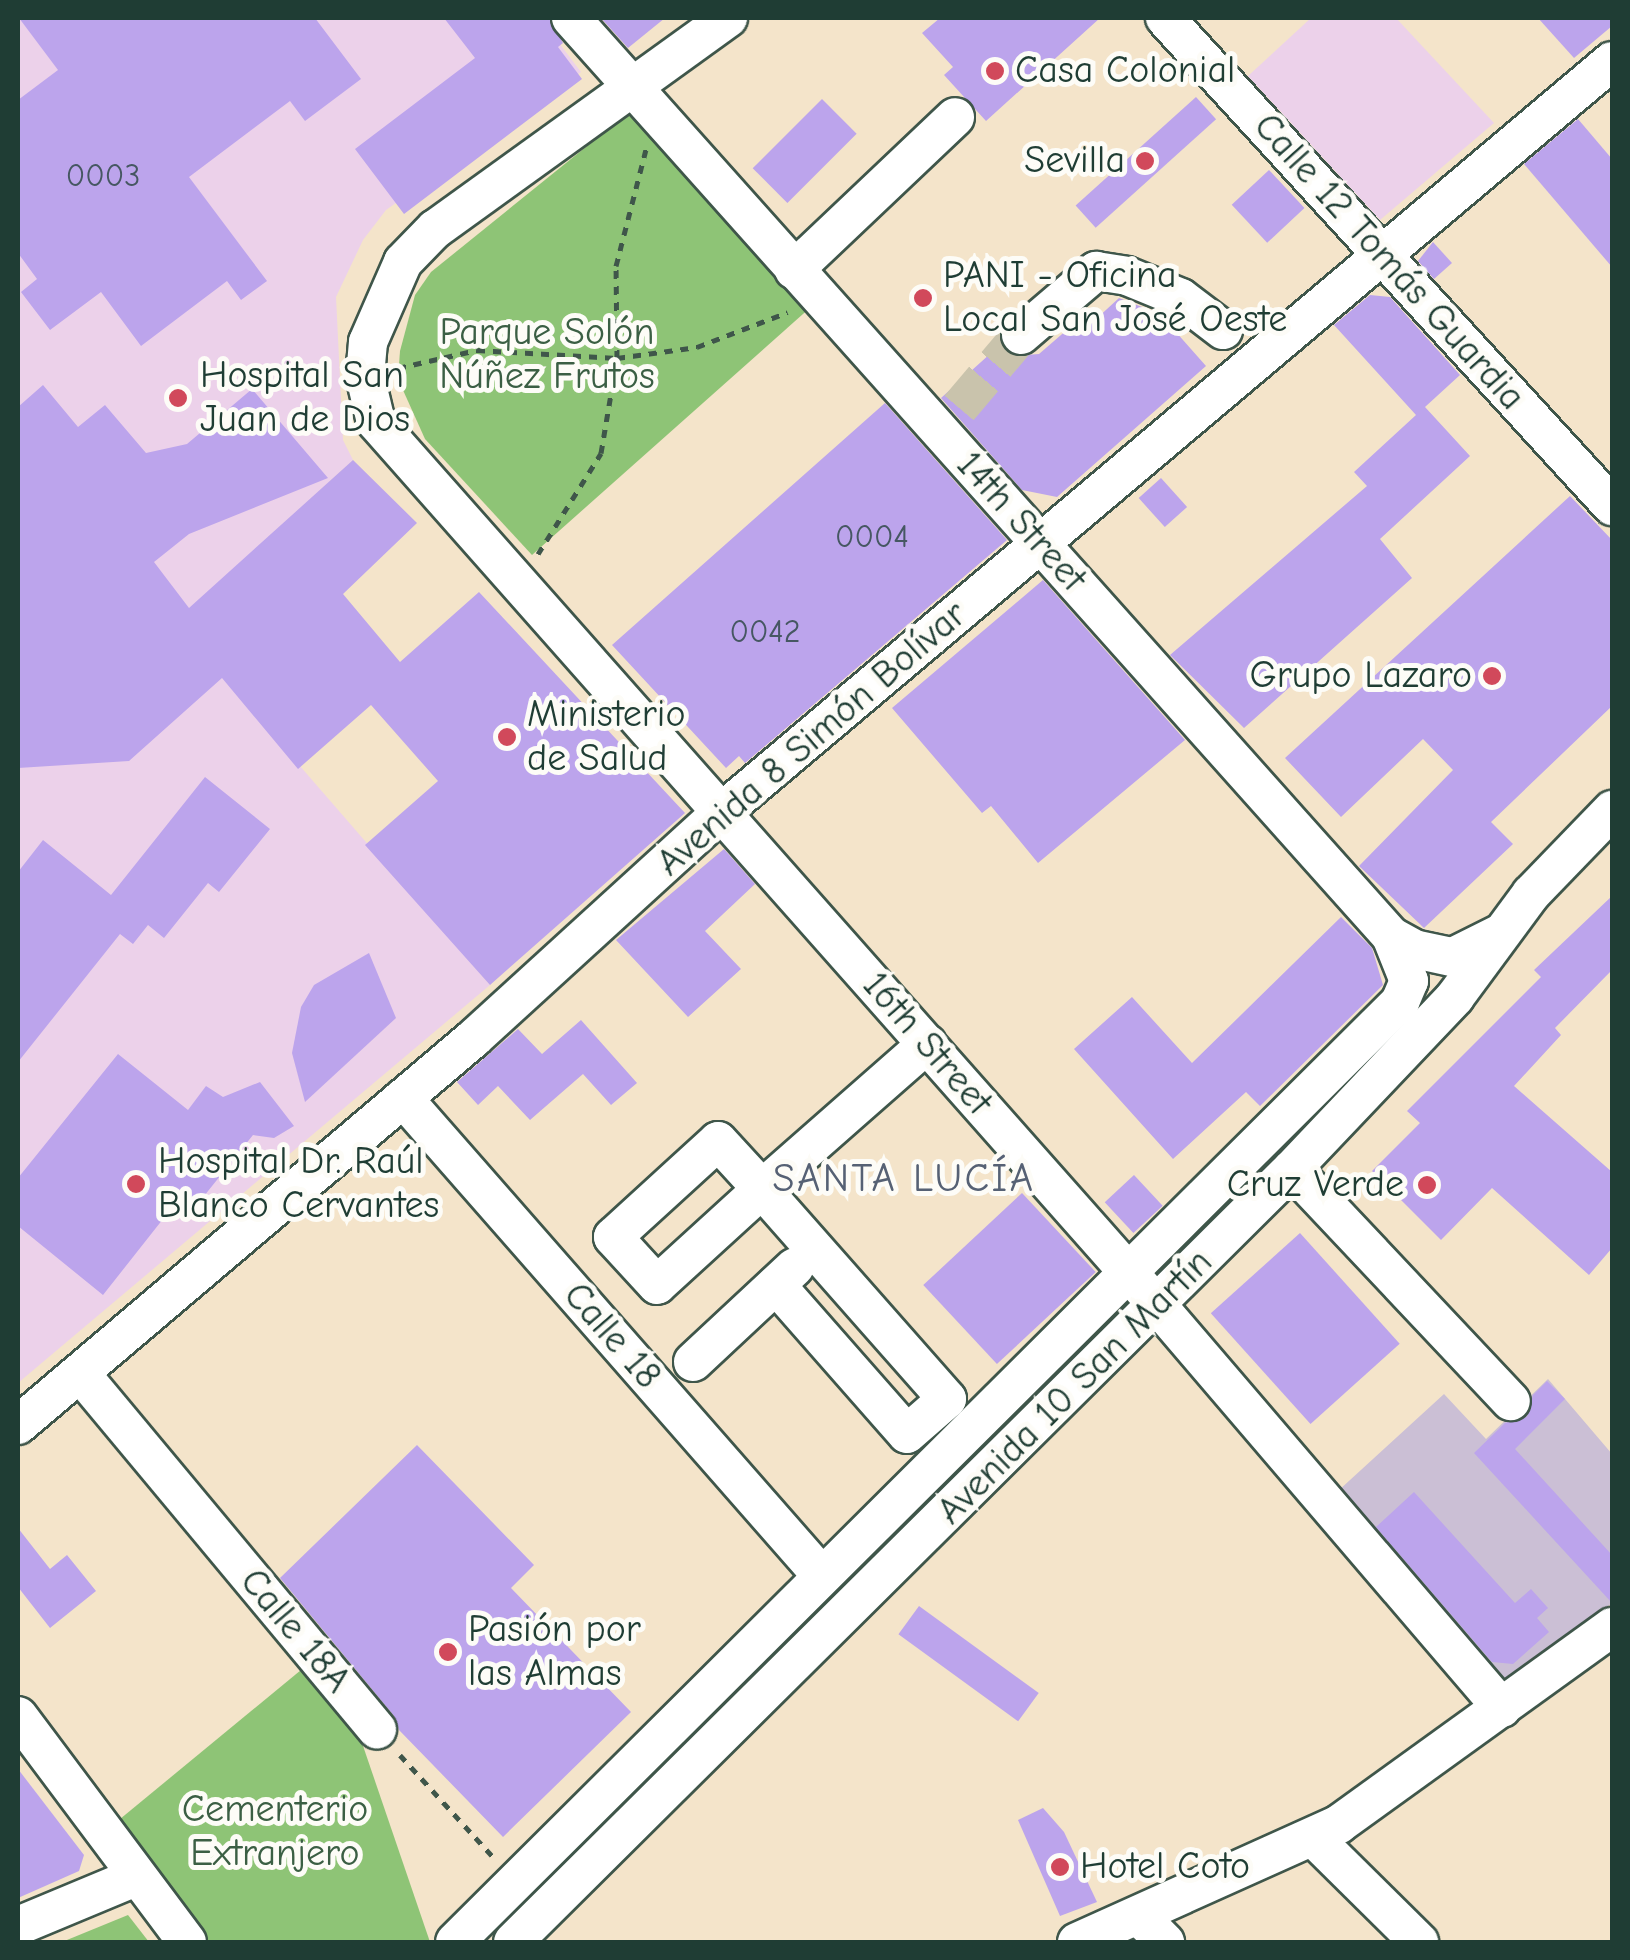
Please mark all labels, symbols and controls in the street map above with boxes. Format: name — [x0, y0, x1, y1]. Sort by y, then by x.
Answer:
place label: Casa Colonial — [1015, 48, 1235, 94]
marker: Casa Colonial — [984, 60, 1006, 82]
street label: Calle 12 Tomás Guardia — [1244, 104, 1534, 420]
place label: Sevilla — [1024, 138, 1125, 184]
marker: Sevilla — [1134, 150, 1156, 172]
house number: 0003 — [66, 157, 140, 195]
place label: PANI - Oficina Local San José Oeste — [943, 253, 1287, 342]
marker: PANI - Oficina Local San José Oeste — [912, 287, 934, 309]
park label: Parque Solón Núñez Frutos — [439, 310, 655, 399]
place label: Hospital San Juan de Dios — [200, 353, 410, 442]
marker: Hospital San Juan de Dios — [165, 385, 191, 411]
street label: 14th Street — [946, 443, 1096, 601]
house number: 0004 — [835, 518, 909, 556]
street label: Avenida 8 Simón Bolívar — [648, 592, 976, 886]
house number: 0042 — [729, 613, 801, 651]
place label: Grupo Lazaro — [1250, 653, 1472, 699]
marker: Grupo Lazaro — [1481, 665, 1503, 687]
place label: Ministerio de Salud — [527, 692, 686, 782]
marker: Ministerio de Salud — [496, 726, 518, 748]
street label: 16th Street — [852, 963, 1002, 1125]
place label: Hospital Dr. Raúl Blanco Cervantes — [158, 1139, 439, 1228]
district label: SANTA LUCÍA — [772, 1154, 1036, 1202]
place label: Cruz Verde — [1227, 1162, 1404, 1208]
marker: Hospital Dr. Raúl Blanco Cervantes — [123, 1171, 149, 1197]
marker: Cruz Verde — [1414, 1172, 1440, 1198]
street label: Avenida 10 San Martín — [928, 1240, 1222, 1534]
street label: Calle 18 — [553, 1274, 671, 1398]
street label: Calle 18A — [230, 1560, 360, 1702]
place label: Pasión por las Almas — [468, 1607, 641, 1696]
marker: Pasión por las Almas — [437, 1641, 459, 1663]
park label: Cementerio Extranjero — [182, 1787, 368, 1876]
place label: Hotel Coto — [1080, 1844, 1250, 1890]
marker: Hotel Coto — [1049, 1856, 1071, 1878]

